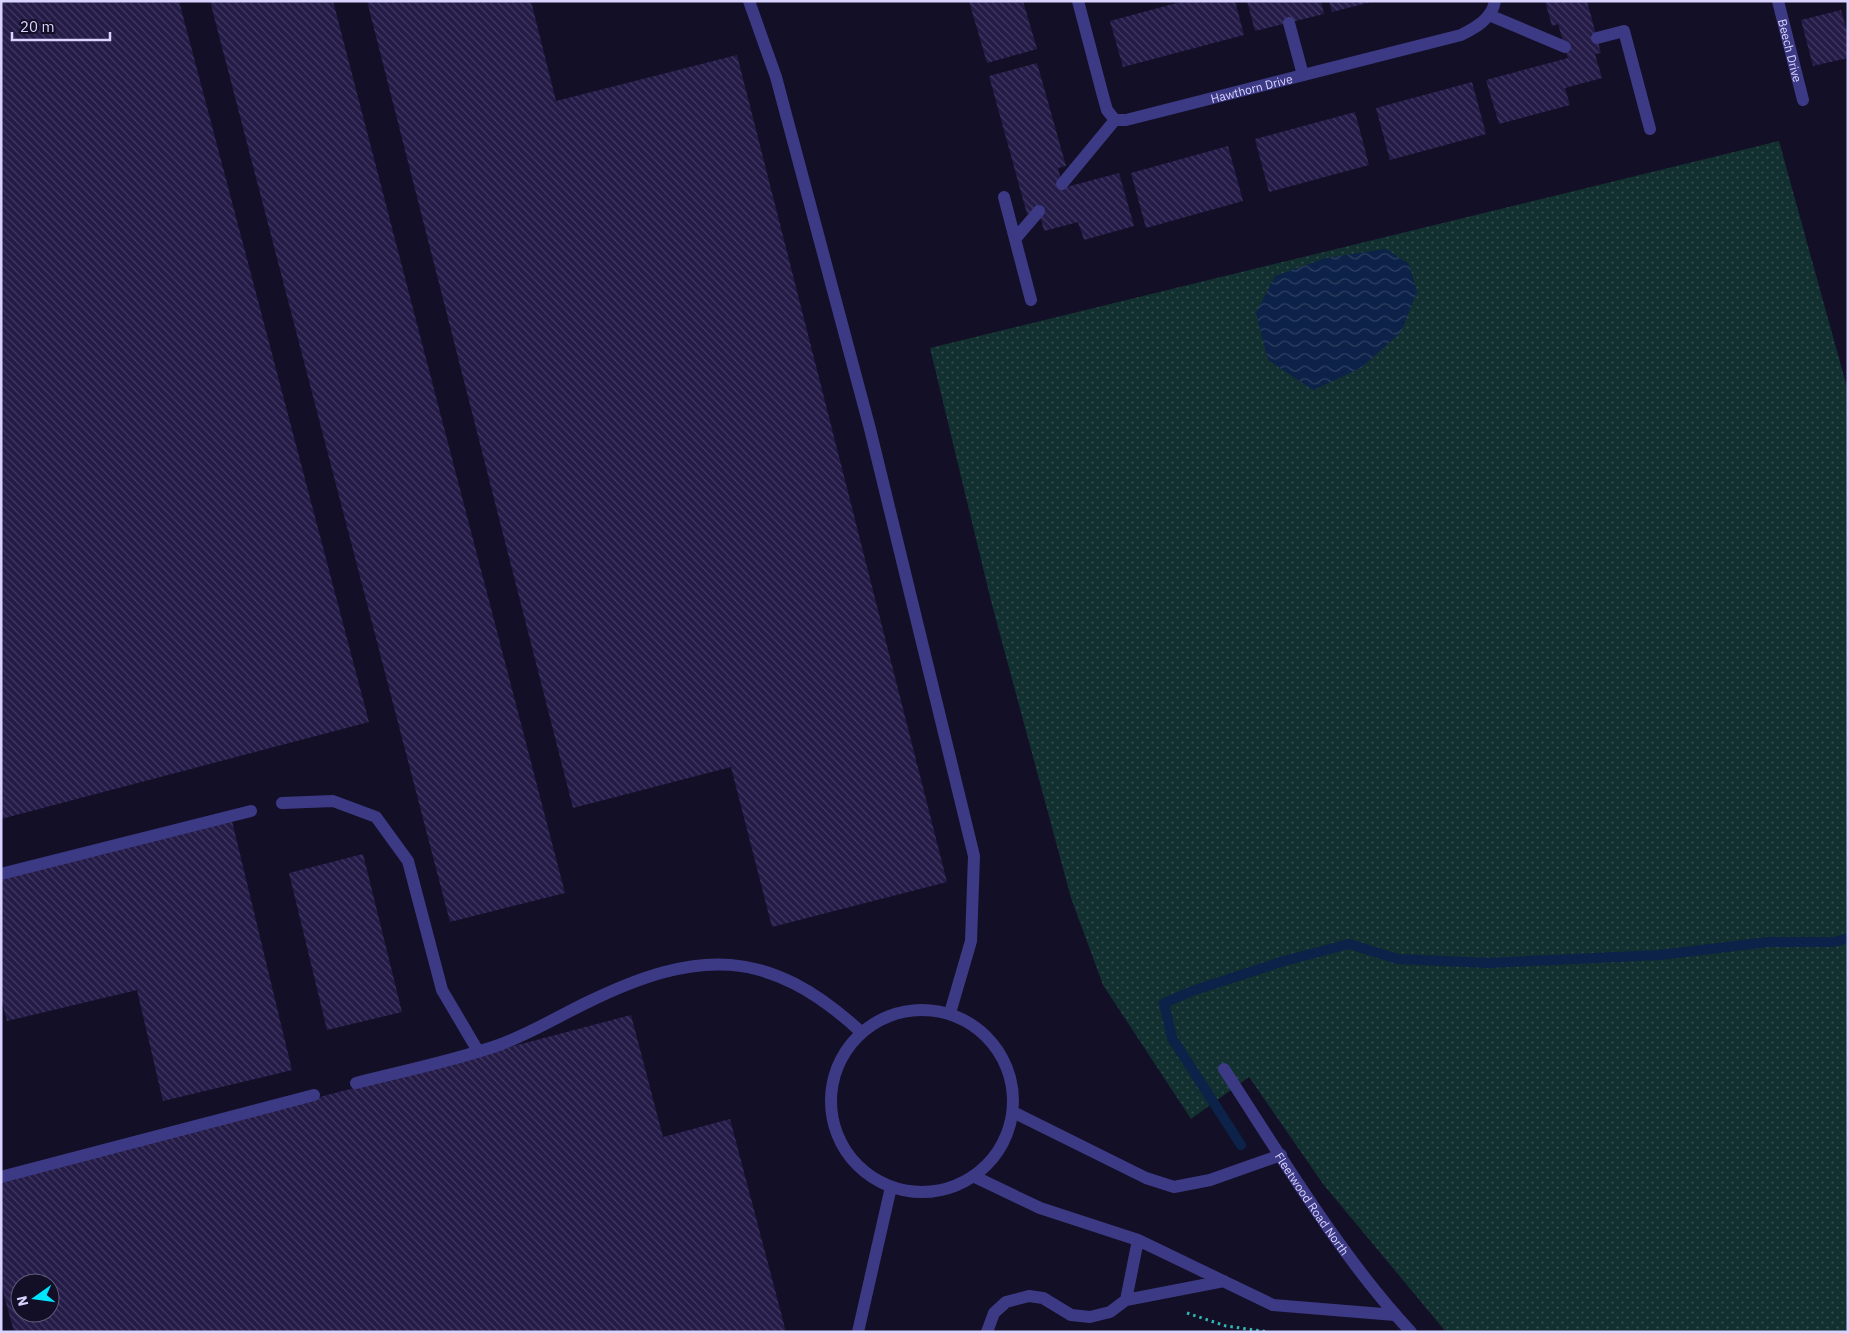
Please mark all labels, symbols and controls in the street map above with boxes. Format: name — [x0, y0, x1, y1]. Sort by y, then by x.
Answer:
scale bar — [12, 10, 110, 42]
text: 20 m — [20, 17, 55, 36]
street label: Beech Drive — [1775, 17, 1806, 84]
street label: Hawthorn Drive — [1209, 70, 1294, 106]
street label: Fleetwood Road North — [1272, 1149, 1353, 1258]
north arrow — [10, 1273, 60, 1323]
text: N — [12, 1294, 32, 1308]

